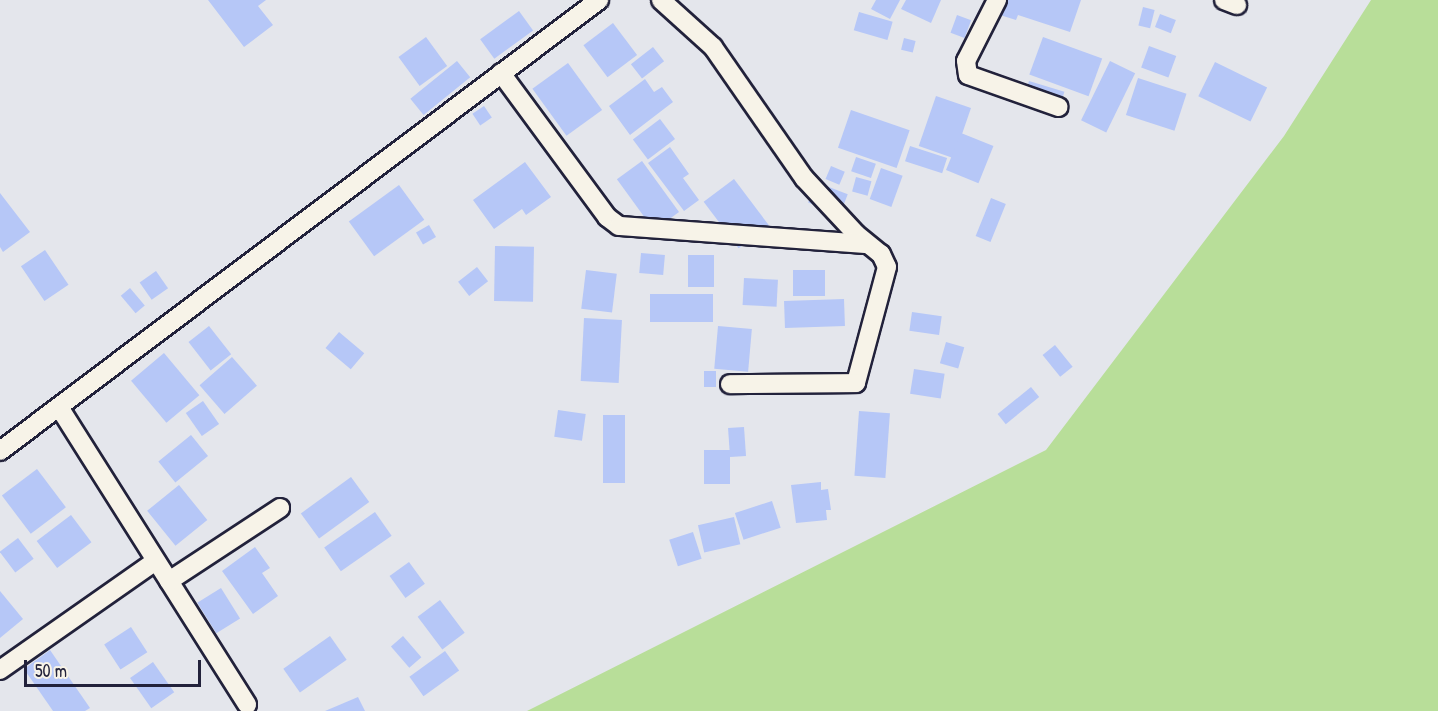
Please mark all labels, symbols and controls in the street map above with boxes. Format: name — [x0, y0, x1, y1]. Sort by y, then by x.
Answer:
scale bar — [27, 648, 204, 686]
text: 50 m — [35, 658, 67, 683]

